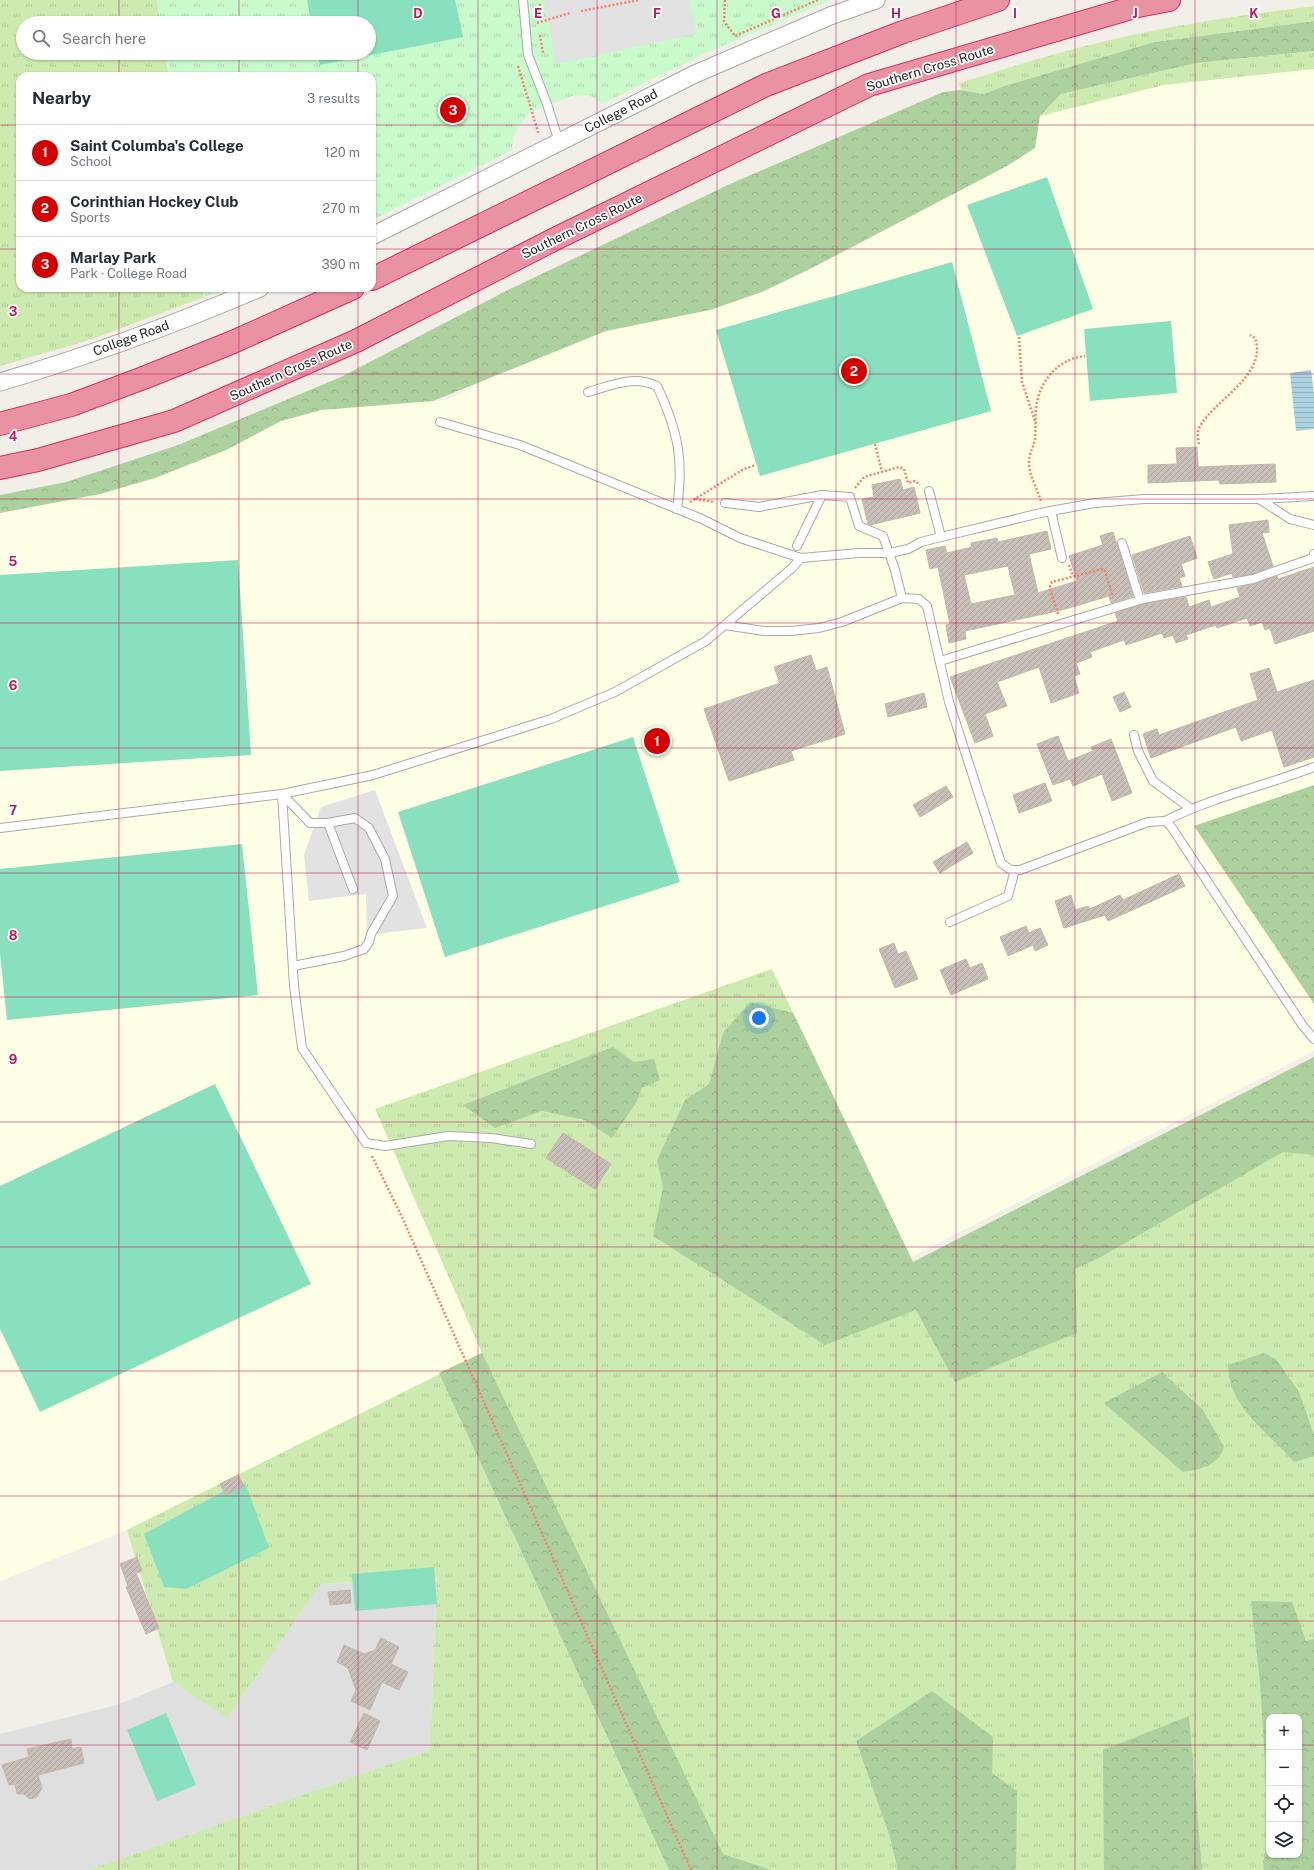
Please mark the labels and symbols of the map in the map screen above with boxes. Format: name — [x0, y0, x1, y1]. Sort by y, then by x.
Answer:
text: D — [413, 6, 423, 21]
text: E — [534, 6, 542, 21]
text: F — [653, 6, 661, 21]
text: G — [771, 6, 781, 21]
text: H — [891, 6, 901, 21]
text: I — [1013, 6, 1017, 21]
text: J — [1132, 6, 1138, 21]
text: K — [1249, 6, 1259, 21]
street label: Southern Cross Route — [864, 41, 996, 95]
street label: College Road — [582, 86, 660, 136]
pin: 3 — [440, 95, 466, 125]
street label: Southern Cross Route — [519, 190, 645, 262]
text: 3 — [9, 304, 18, 319]
street label: College Road — [91, 317, 171, 359]
street label: Southern Cross Route — [227, 336, 355, 404]
pin: 2 — [841, 356, 867, 386]
text: 4 — [9, 429, 18, 444]
text: 5 — [9, 554, 18, 569]
text: 6 — [9, 678, 18, 693]
pin: 1 — [644, 726, 670, 756]
text: 7 — [9, 803, 17, 818]
text: 8 — [9, 928, 18, 943]
your location — [749, 1008, 769, 1028]
text: 9 — [9, 1052, 17, 1067]

